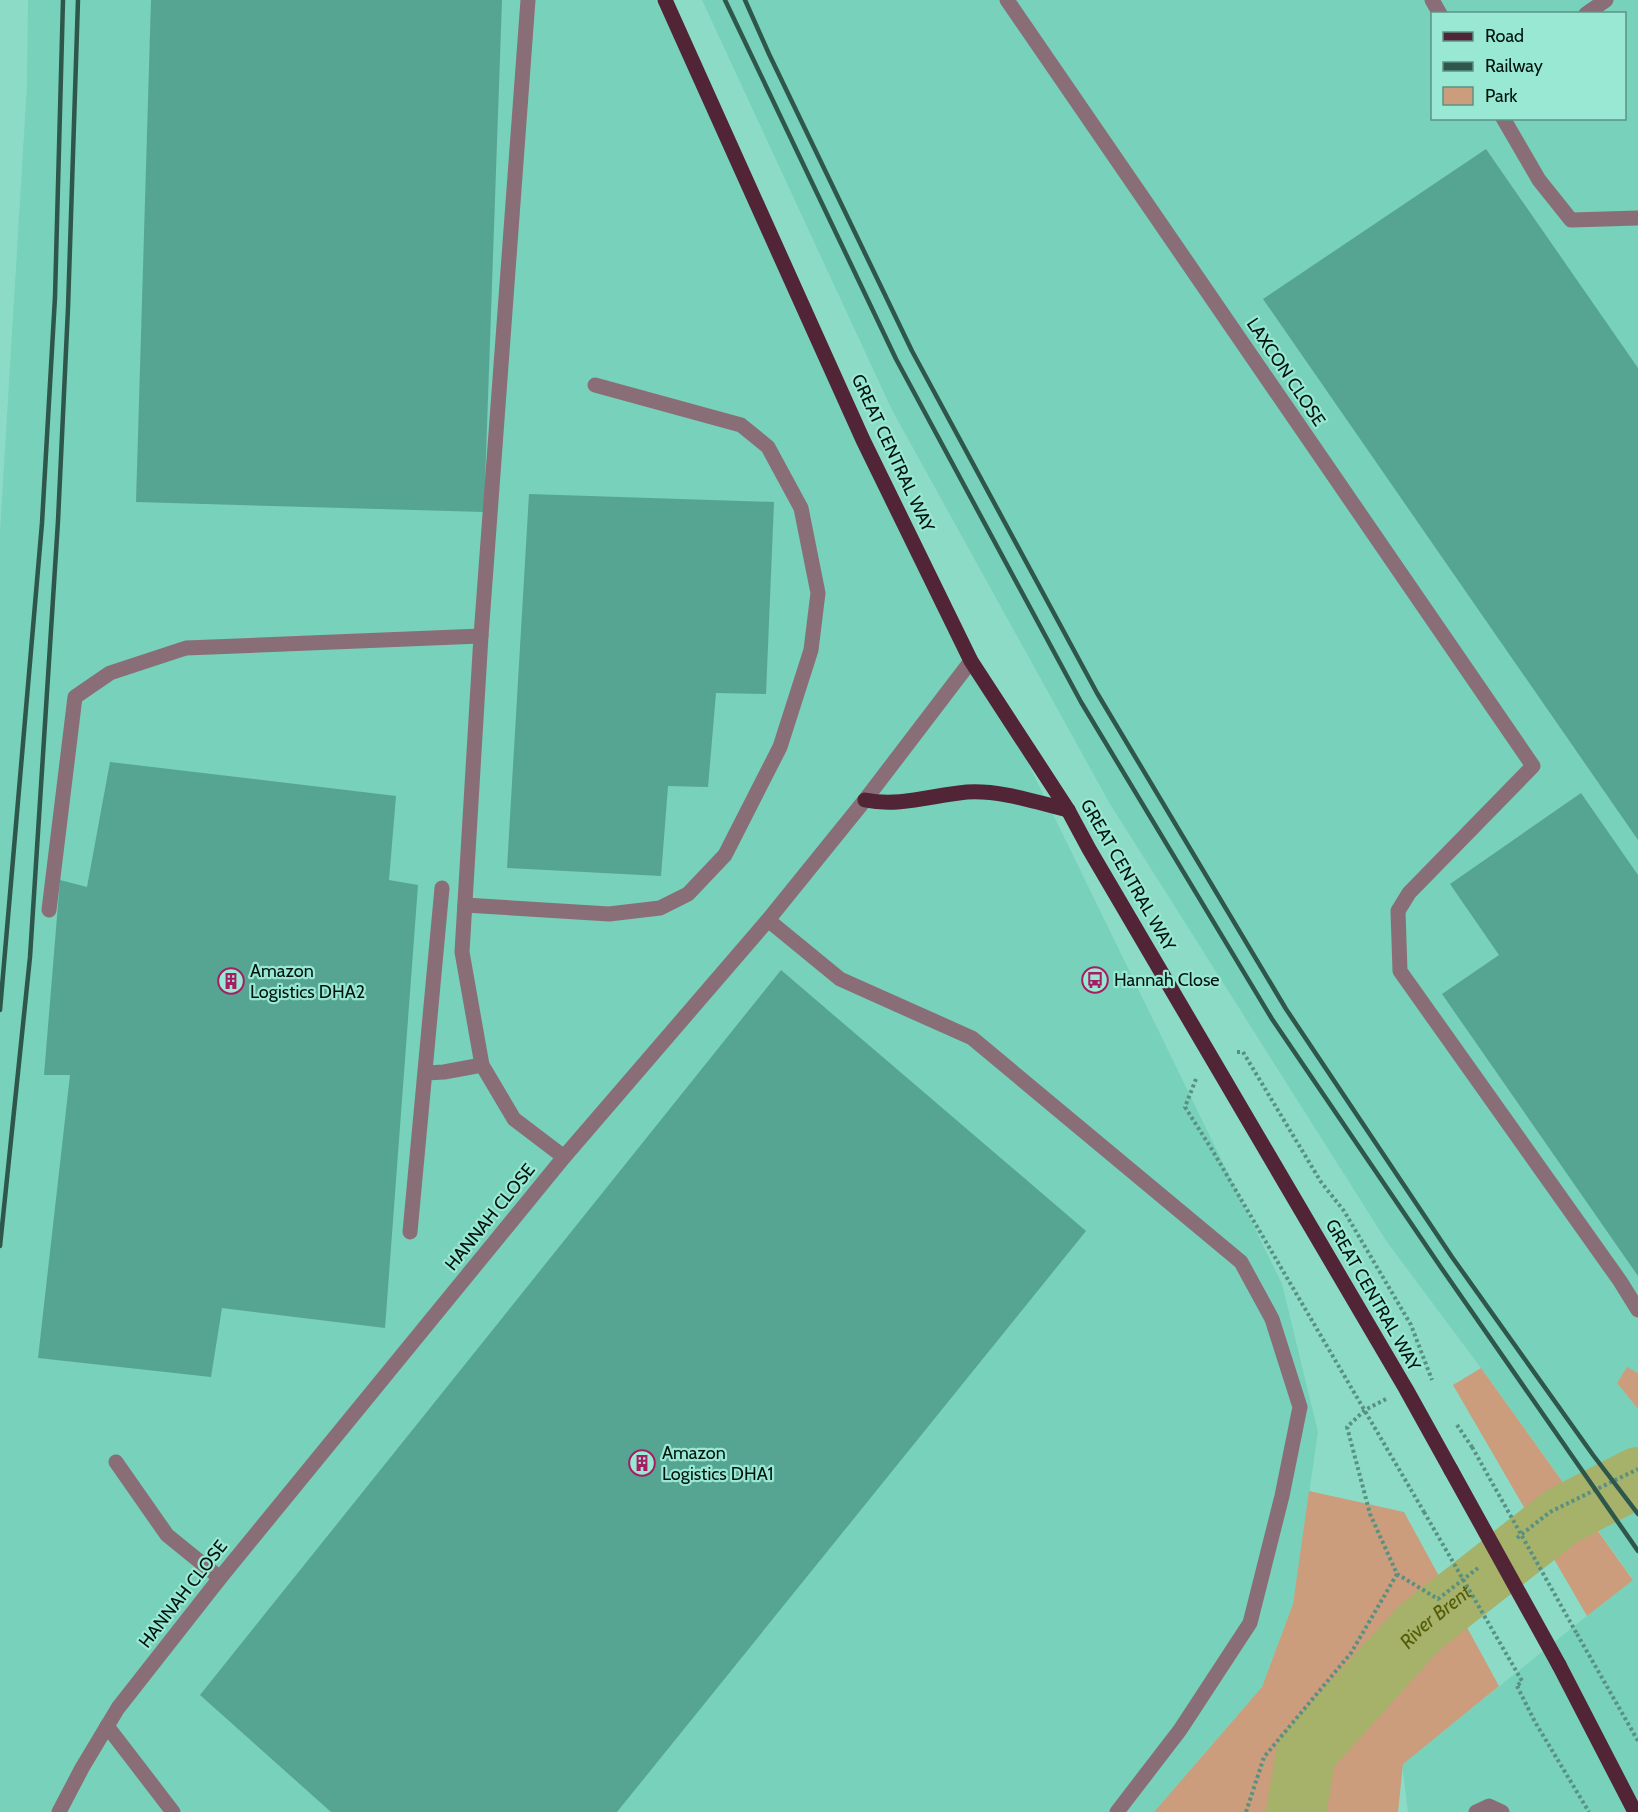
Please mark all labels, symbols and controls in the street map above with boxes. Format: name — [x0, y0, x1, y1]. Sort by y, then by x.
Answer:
legend — [1431, 12, 1626, 120]
text: Road — [1485, 25, 1524, 47]
text: Railway — [1485, 55, 1543, 77]
text: Park — [1485, 85, 1518, 107]
street label: LAXCON CLOSE — [1242, 314, 1330, 430]
street label: GREAT CENTRAL WAY — [847, 371, 940, 536]
street label: GREAT CENTRAL WAY — [1076, 795, 1181, 955]
place label: Amazon Logistics DHA2 — [250, 960, 365, 1003]
bus stop icon: Hannah Close — [1080, 965, 1110, 995]
building icon: Amazon Logistics DHA2 — [216, 966, 246, 996]
place label: Hannah Close — [1114, 969, 1220, 991]
street label: HANNAH CLOSE — [440, 1159, 540, 1275]
street label: GREAT CENTRAL WAY — [1321, 1215, 1426, 1375]
place label: Amazon Logistics DHA1 — [662, 1442, 773, 1485]
building icon: Amazon Logistics DHA1 — [627, 1448, 657, 1478]
street label: HANNAH CLOSE — [134, 1536, 232, 1652]
water label: River Brent — [1394, 1579, 1477, 1653]

